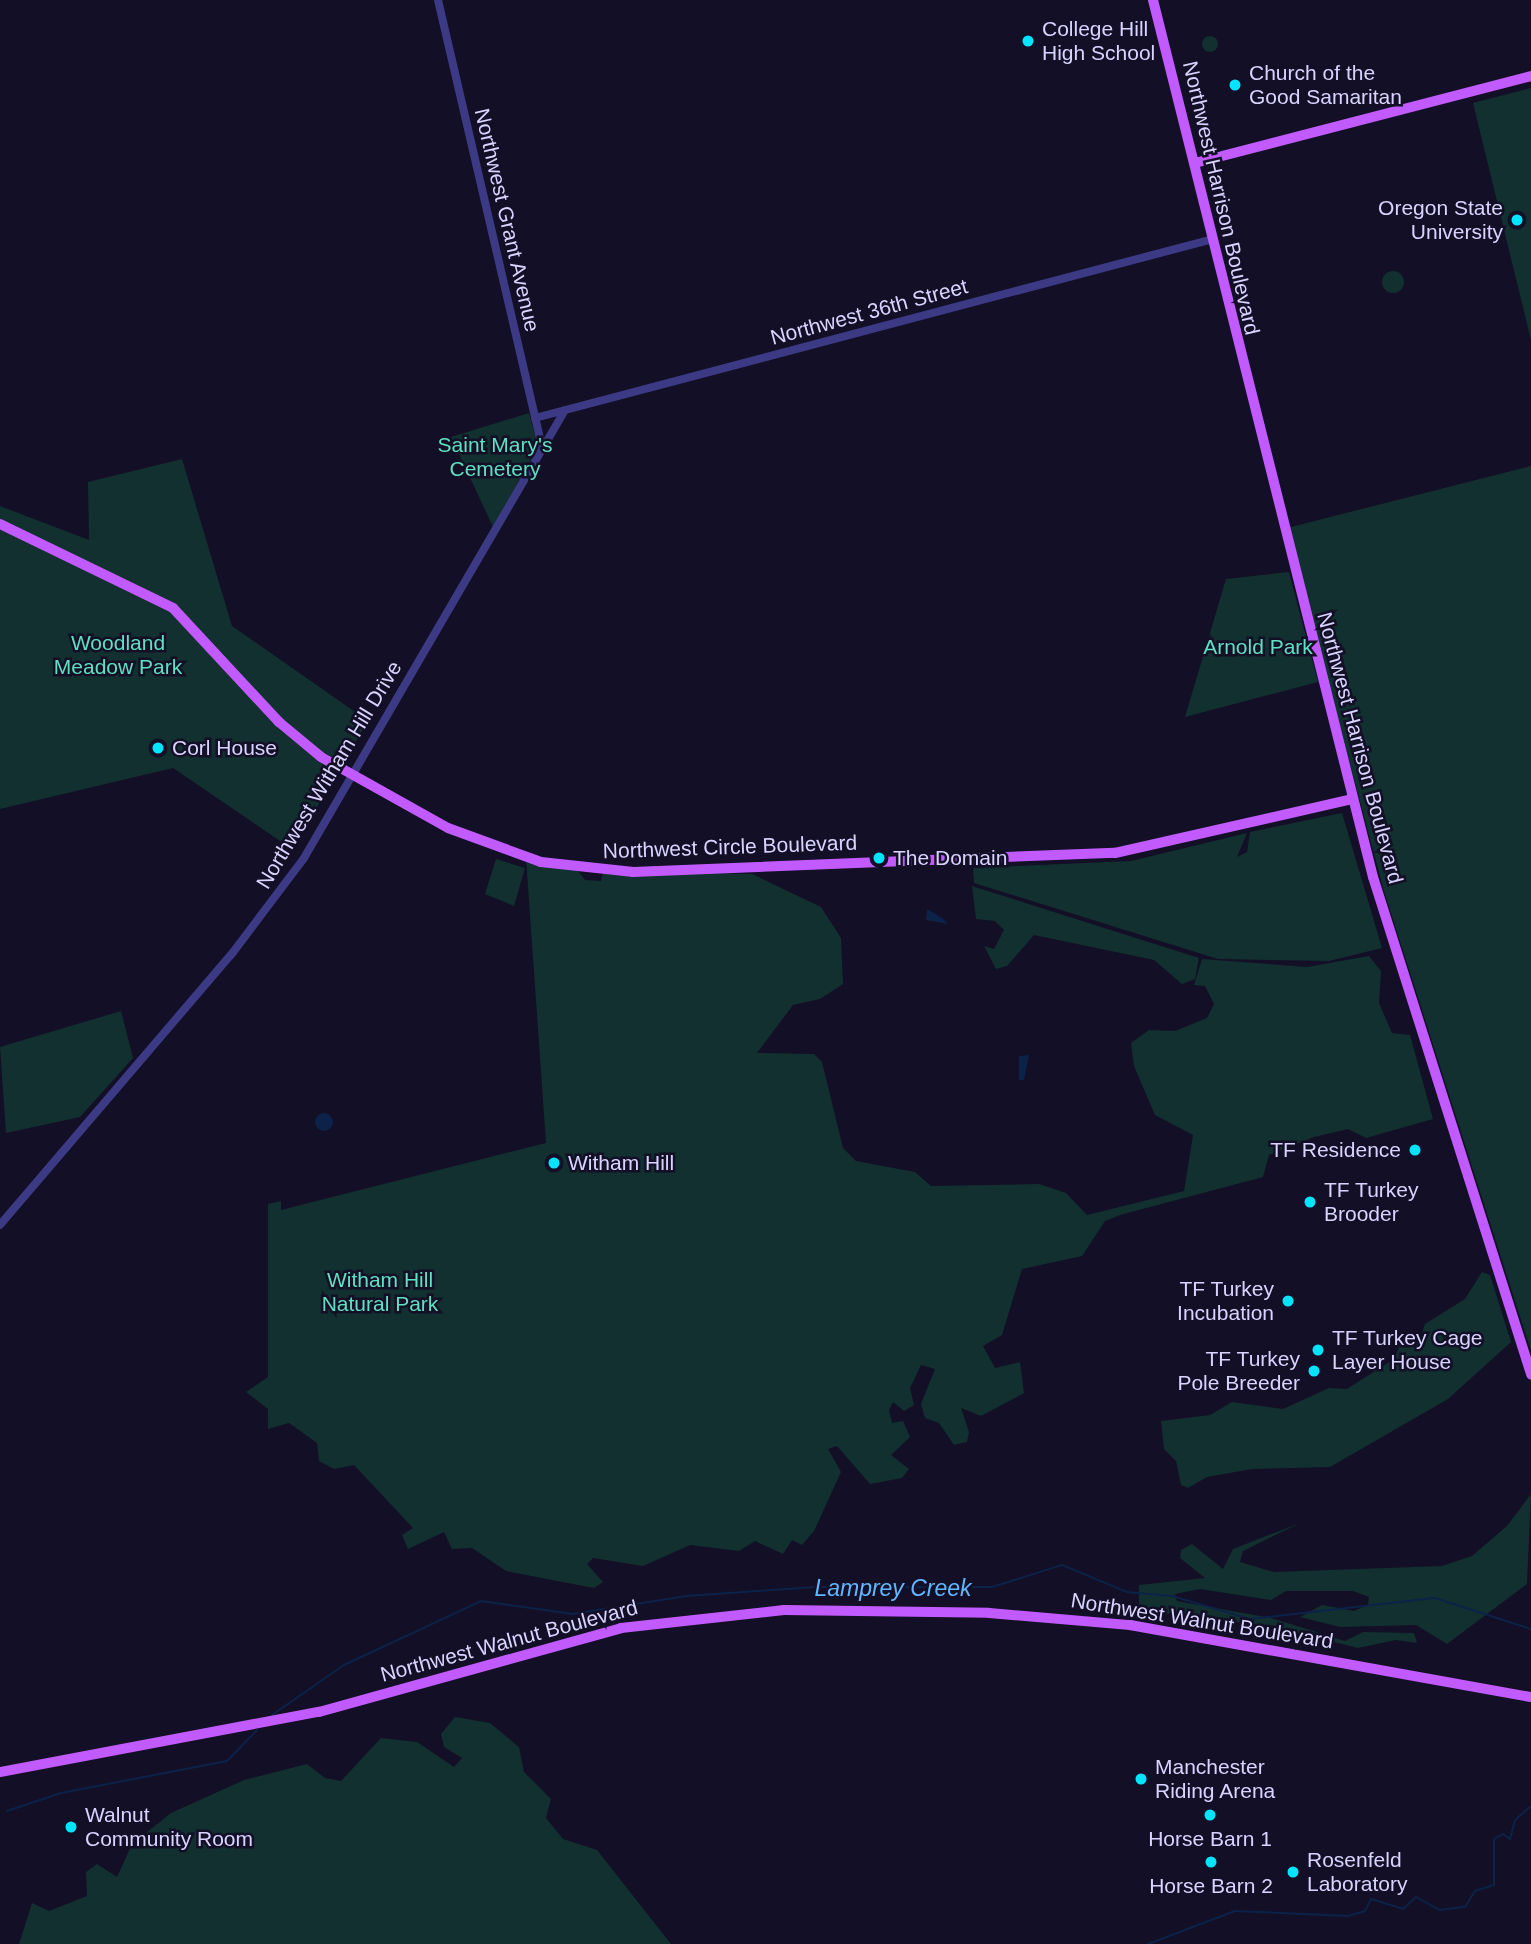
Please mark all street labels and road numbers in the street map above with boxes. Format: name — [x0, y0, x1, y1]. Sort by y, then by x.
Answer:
street label: Northwest Harrison Boulevard — [1177, 59, 1265, 337]
street label: Northwest Grant Avenue — [469, 105, 545, 335]
street label: Northwest 36th Street — [768, 274, 970, 350]
street label: Northwest Harrison Boulevard — [1312, 609, 1408, 887]
street label: Northwest Witham Hill Drive — [251, 656, 407, 894]
street label: Northwest Circle Boulevard — [602, 830, 858, 864]
street label: Northwest Walnut Boulevard — [1069, 1588, 1335, 1654]
street label: Northwest Walnut Boulevard — [378, 1594, 640, 1688]

